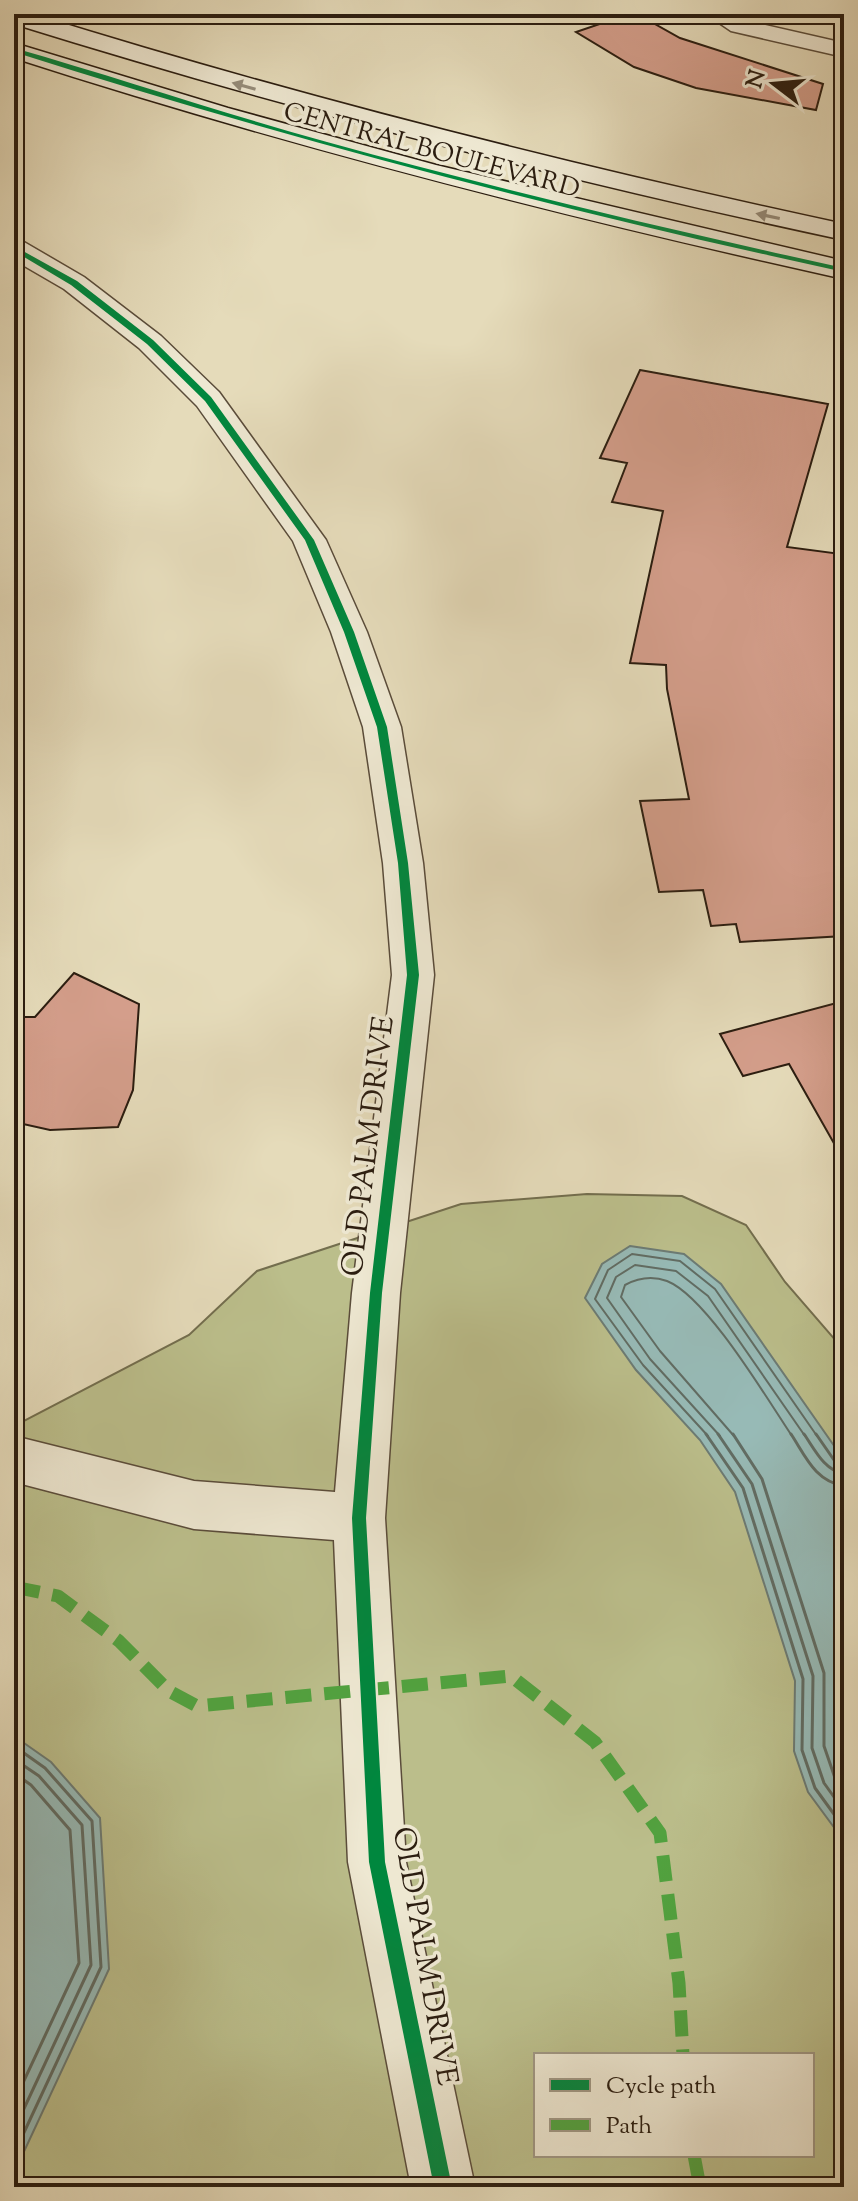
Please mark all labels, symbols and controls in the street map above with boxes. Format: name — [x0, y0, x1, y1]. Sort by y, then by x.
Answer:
north arrow — [734, 44, 814, 124]
text: N — [740, 66, 776, 92]
one-way arrow — [231, 79, 255, 92]
street label: CENTRAL BOULEVARD — [279, 94, 584, 209]
one-way arrow — [755, 209, 780, 222]
street label: OLD PALM DRIVE — [332, 1014, 407, 1279]
street label: OLD PALM DRIVE — [380, 1824, 467, 2089]
legend — [534, 2053, 814, 2157]
text: Cycle path — [606, 2070, 716, 2104]
text: Path — [606, 2110, 652, 2144]

